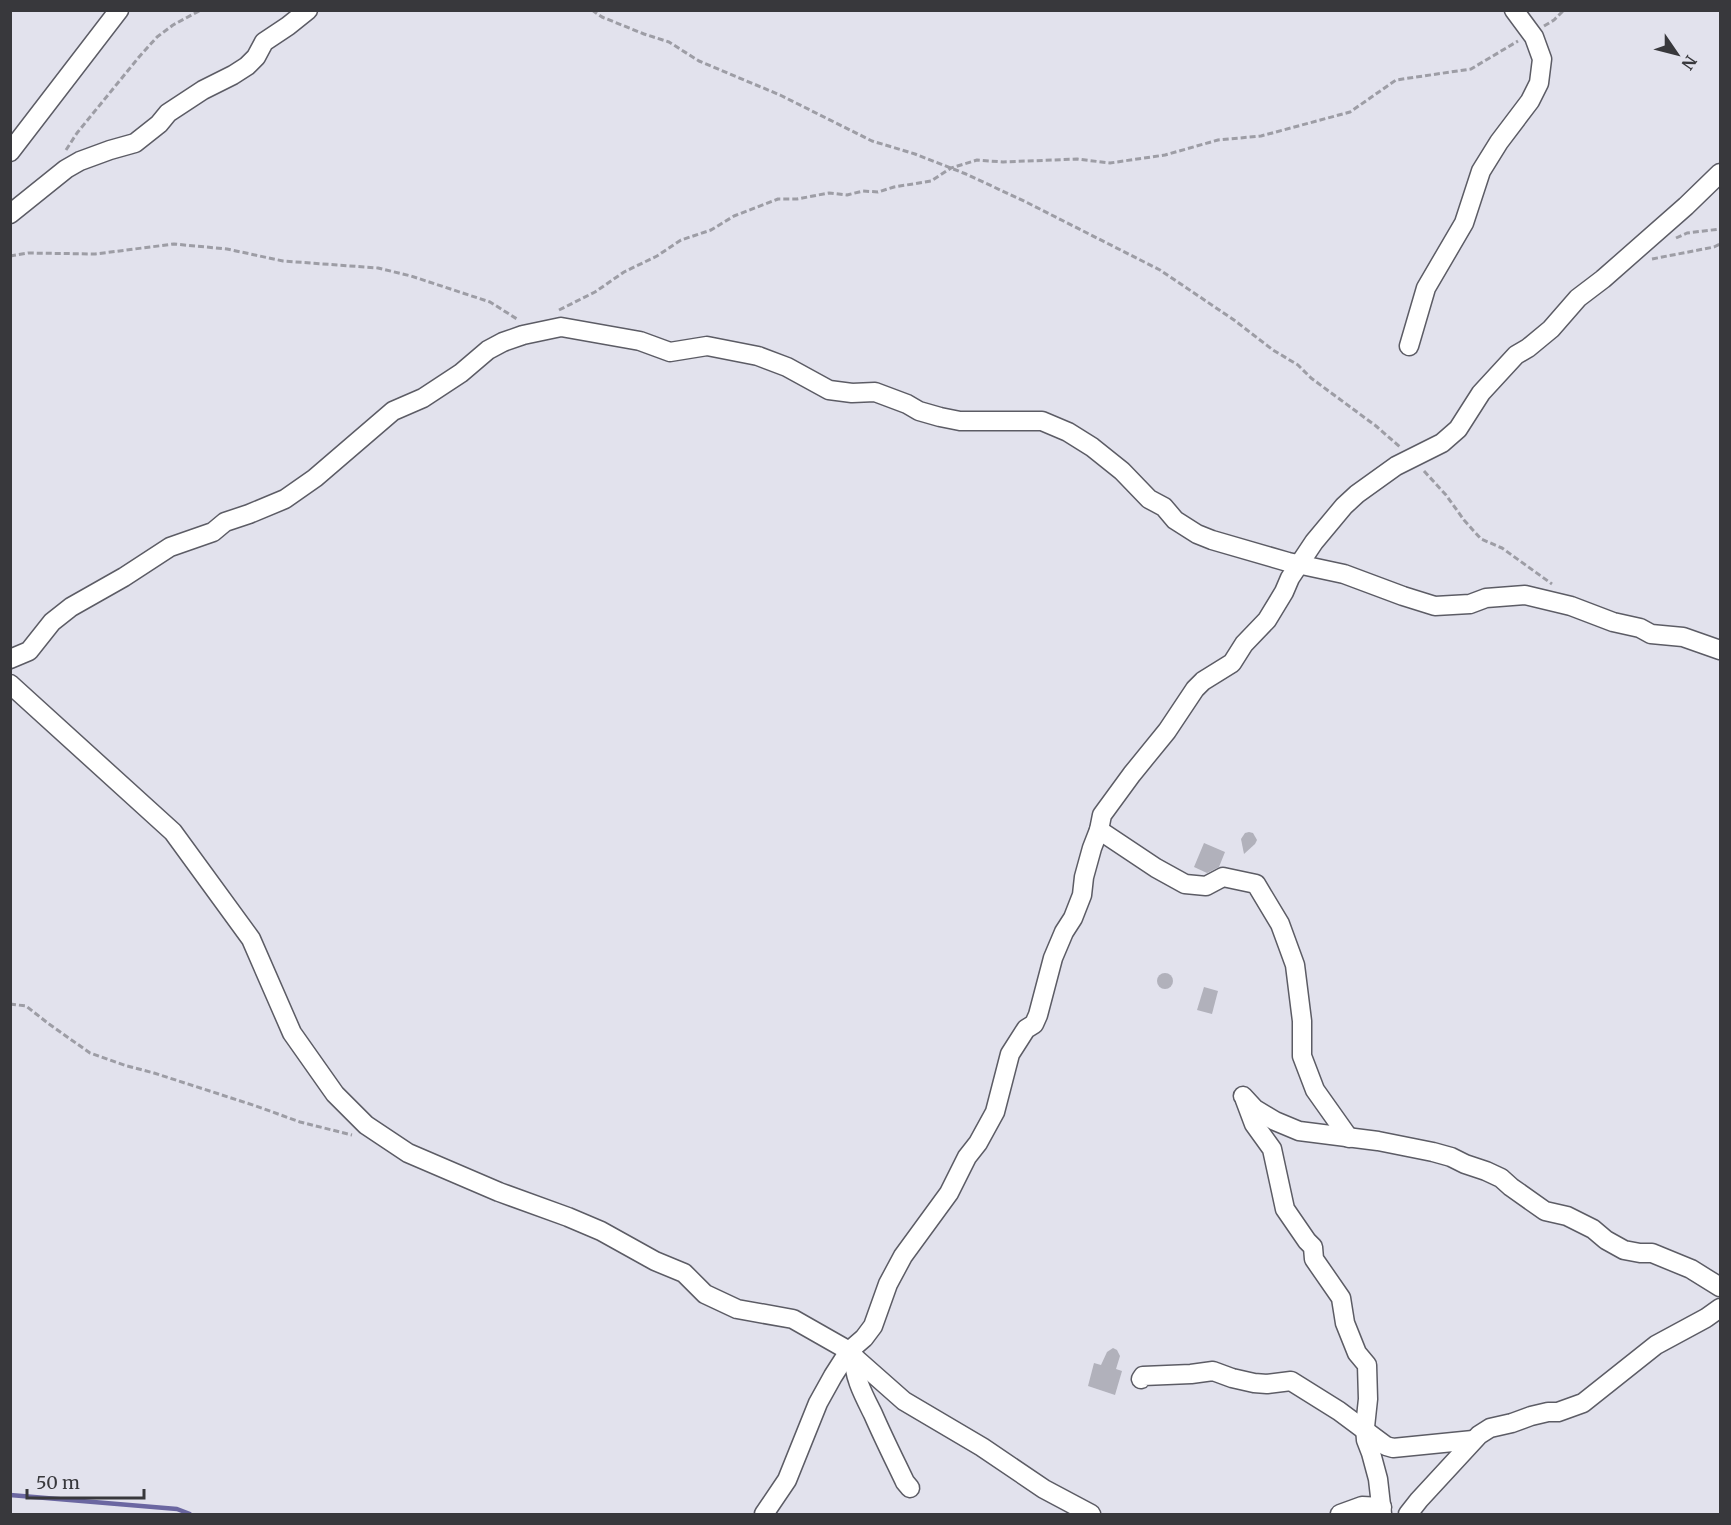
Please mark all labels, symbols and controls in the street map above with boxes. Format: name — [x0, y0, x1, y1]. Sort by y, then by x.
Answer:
north arrow — [1647, 24, 1707, 84]
text: N — [1677, 52, 1701, 74]
scale bar — [27, 1462, 144, 1500]
text: 50 m — [36, 1471, 80, 1494]

